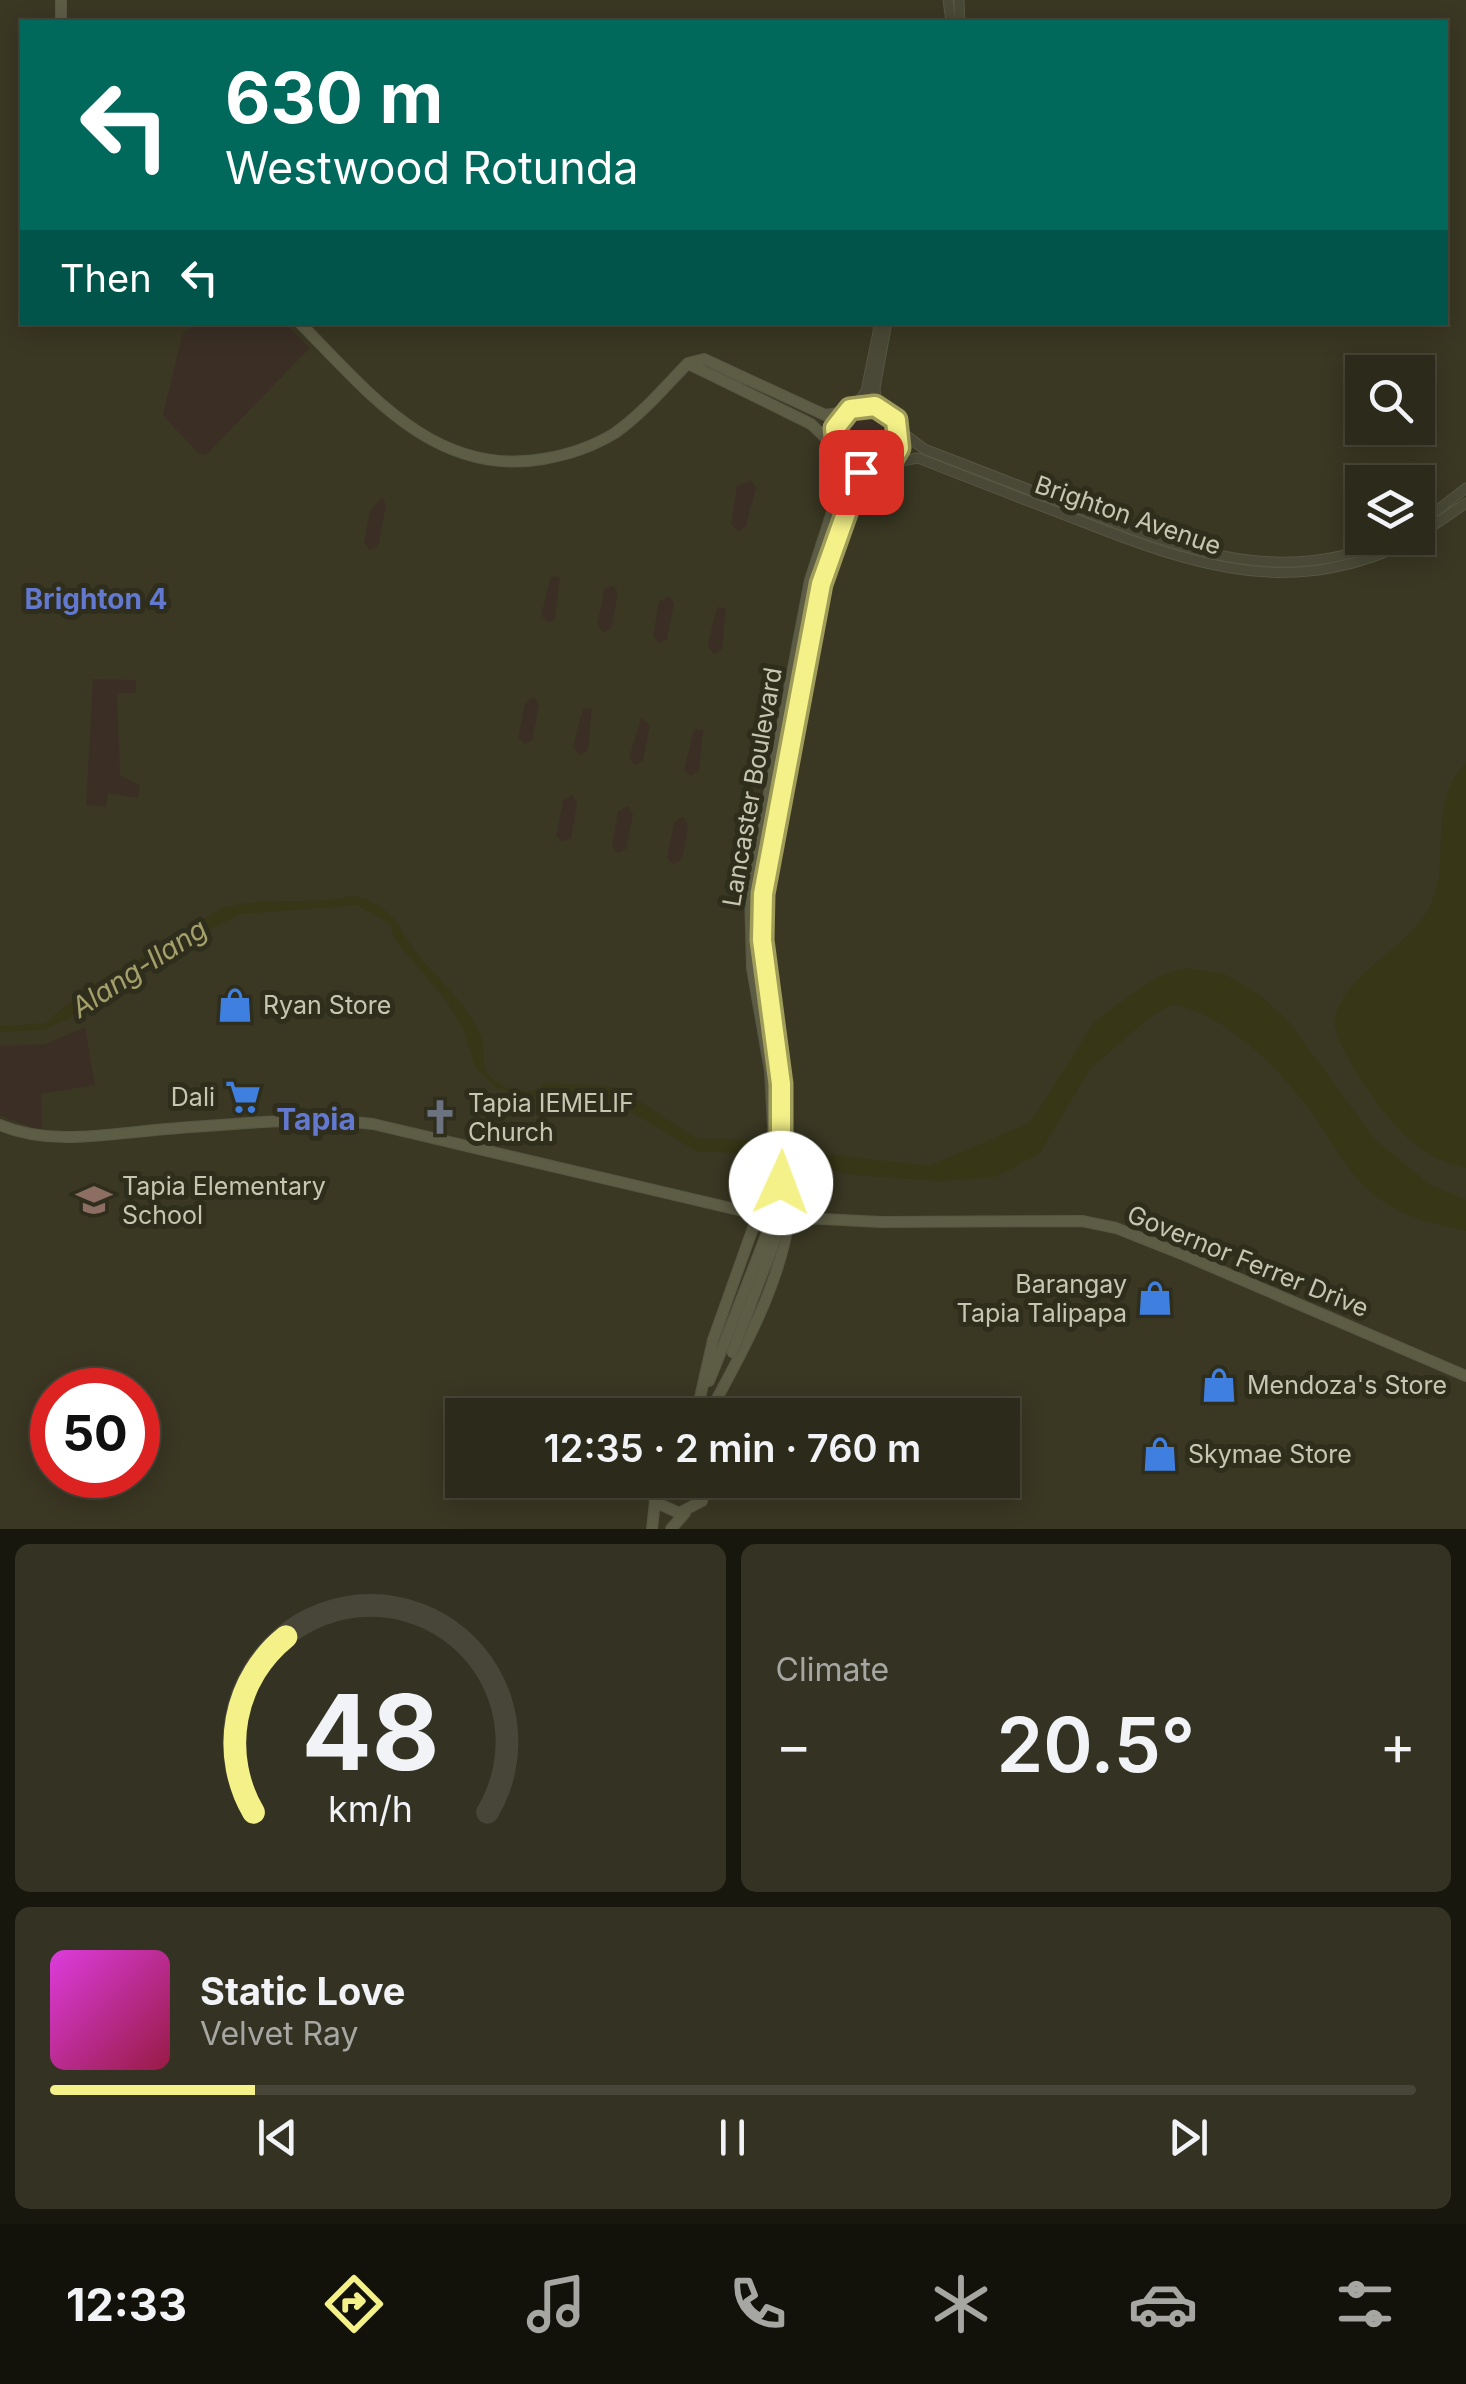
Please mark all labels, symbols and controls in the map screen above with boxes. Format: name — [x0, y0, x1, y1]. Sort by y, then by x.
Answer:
text: 630 m — [225, 55, 443, 140]
icon: left — [60, 60, 190, 190]
text: Westwood Rotunda — [225, 140, 639, 195]
icon: left — [172, 250, 227, 305]
text: Then — [60, 255, 152, 301]
map controls — [1345, 355, 1435, 555]
button: search — [1345, 355, 1435, 445]
pin — [819, 430, 904, 515]
icon: arrive — [834, 445, 889, 500]
button: layers — [1345, 465, 1435, 555]
street label: Brighton Avenue — [1031, 469, 1225, 561]
district label: Brighton 4 — [25, 582, 168, 616]
street label: Lancaster Boulevard — [716, 665, 788, 909]
water label: Alang-Ilang — [64, 911, 213, 1025]
shop icon: Ryan Store — [216, 986, 254, 1024]
place label: Ryan Store — [263, 990, 391, 1020]
supermarket icon: Dali — [224, 1078, 262, 1116]
place label: Dali — [171, 1082, 215, 1112]
place label: Tapia IEMELIF Church — [468, 1088, 634, 1147]
church icon: Tapia IEMELIF Church — [421, 1098, 459, 1136]
district label: Tapia — [276, 1101, 356, 1137]
position arrow — [729, 1131, 833, 1235]
place label: Tapia Elementary School — [122, 1171, 326, 1230]
school or university icon: Tapia Elementary School — [75, 1181, 113, 1219]
street label: Governor Ferrer Drive — [1123, 1199, 1373, 1323]
place label: Barangay Tapia Talipapa — [957, 1269, 1127, 1328]
shop icon: Barangay Tapia Talipapa — [1136, 1279, 1174, 1317]
shop icon: Mendoza's Store — [1200, 1366, 1238, 1404]
speed limit sign: 50 — [30, 1368, 160, 1498]
place label: Mendoza's Store — [1247, 1370, 1447, 1400]
text: 12:35 · 2 min · 760 m — [544, 1425, 921, 1471]
shop icon: Skymae Store — [1141, 1435, 1179, 1473]
place label: Skymae Store — [1188, 1439, 1352, 1469]
text: Climate — [776, 1650, 889, 1689]
text: 48 — [301, 1669, 439, 1795]
text: 20.5° — [996, 1699, 1195, 1790]
text: − — [776, 1712, 812, 1778]
text: + — [1380, 1712, 1416, 1778]
text: km/h — [328, 1787, 413, 1831]
text: Static Love — [200, 1968, 405, 2014]
text: Velvet Ray — [200, 2014, 358, 2053]
icon: previous — [250, 2110, 305, 2165]
icon: pause — [705, 2110, 760, 2165]
icon: next — [1161, 2110, 1216, 2165]
icon: directions — [319, 2269, 389, 2339]
icon: music — [521, 2269, 591, 2339]
icon: phone — [723, 2269, 793, 2339]
icon: climate — [926, 2269, 996, 2339]
icon: car — [1128, 2269, 1198, 2339]
icon: filters — [1330, 2269, 1400, 2339]
text: 12:33 — [66, 2277, 187, 2332]

